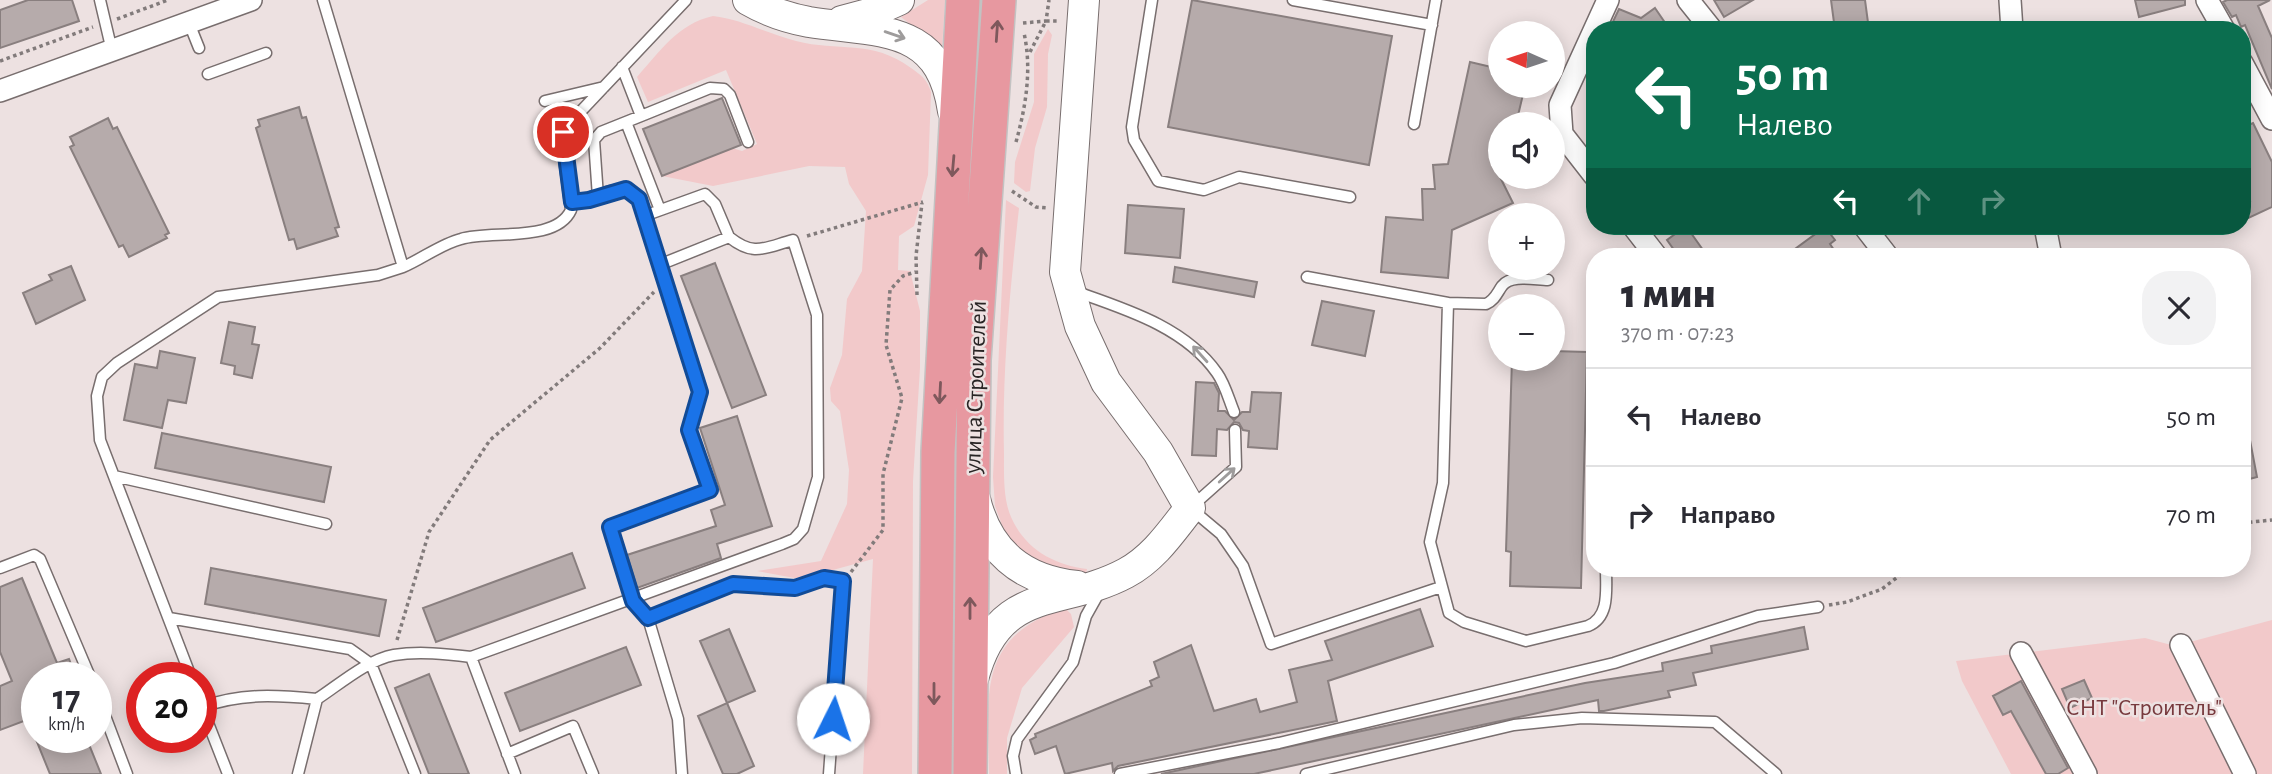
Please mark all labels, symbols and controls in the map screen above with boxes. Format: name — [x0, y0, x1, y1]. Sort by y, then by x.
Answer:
one-way arrow — [991, 20, 1004, 43]
north arrow — [1488, 21, 1564, 98]
map controls — [1488, 21, 1565, 371]
one-way arrow — [884, 30, 906, 42]
icon: left — [1621, 49, 1712, 140]
text: 50 m — [1736, 51, 1830, 100]
pin — [533, 102, 593, 162]
text: Налево — [1736, 109, 1833, 141]
button: sound — [1488, 112, 1565, 189]
icon: arrive — [544, 113, 582, 151]
one-way arrow — [946, 154, 959, 177]
icon: left — [1827, 182, 1865, 220]
icon: ahead — [1900, 182, 1938, 220]
icon: right — [1973, 182, 2011, 220]
button: + — [1488, 203, 1565, 280]
one-way arrow — [975, 247, 988, 270]
button: close — [2142, 271, 2216, 345]
text: 1 мин — [1621, 273, 1716, 315]
button: − — [1488, 294, 1565, 371]
street label: улица Строителей — [961, 300, 991, 475]
text: 370 m · 07:23 — [1621, 322, 1734, 345]
one-way arrow — [1192, 345, 1208, 363]
one-way arrow — [934, 381, 947, 404]
icon: left — [1621, 398, 1659, 436]
text: Налево — [1680, 404, 1761, 430]
text: 50 m — [2166, 404, 2216, 430]
one-way arrow — [1218, 467, 1236, 483]
icon: right — [1621, 496, 1659, 534]
text: Направо — [1680, 502, 1775, 528]
text: 70 m — [2166, 502, 2216, 528]
one-way arrow — [963, 597, 977, 620]
speed limit sign: 20 — [126, 662, 217, 753]
text: 17 — [53, 681, 80, 716]
position arrow — [796, 682, 870, 756]
one-way arrow — [927, 682, 941, 705]
park label: СНТ "Строитель" — [2066, 696, 2222, 720]
text: km/h — [48, 716, 85, 734]

